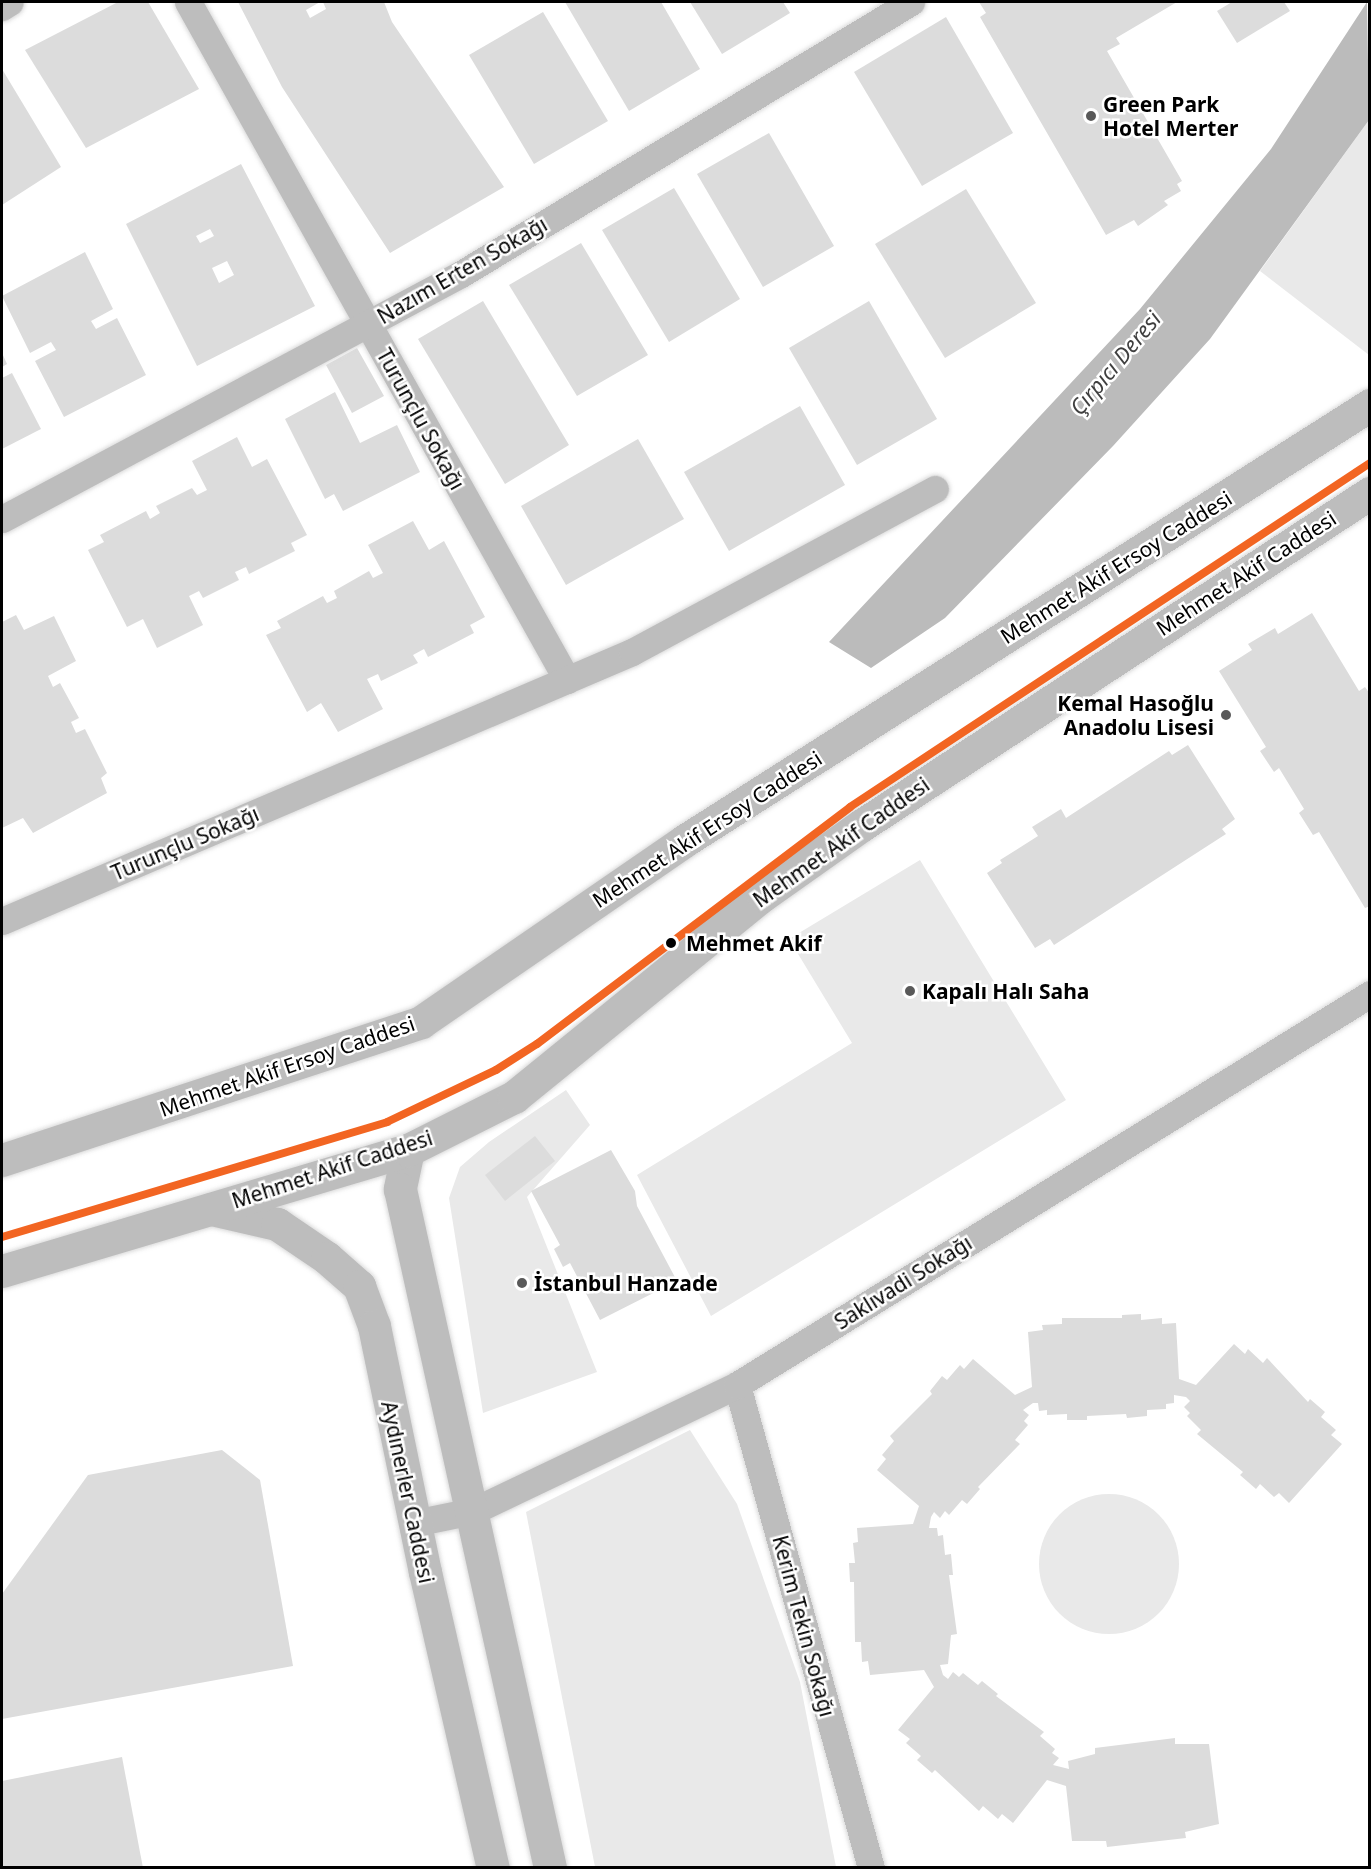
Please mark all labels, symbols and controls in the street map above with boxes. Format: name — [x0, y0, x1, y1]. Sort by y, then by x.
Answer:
place label: Green Park Hotel Merter — [1103, 91, 1238, 141]
marker: Green Park Hotel Merter — [1084, 109, 1098, 123]
street label: Nazım Erten Sokağı — [373, 211, 551, 329]
water label: Çırpıcı Deresi — [1064, 306, 1166, 420]
street label: Turunçlu Sokağı — [372, 344, 470, 494]
street label: Mehmet Akif Ersoy Caddesi — [996, 485, 1236, 649]
street label: Mehmet Akif Caddesi — [1151, 505, 1341, 641]
place label: Kemal Hasoğlu Anadolu Lisesi — [1057, 690, 1214, 740]
marker: Kemal Hasoğlu Anadolu Lisesi — [1219, 708, 1233, 722]
street label: Mehmet Akif Ersoy Caddesi — [588, 745, 826, 913]
street label: Mehmet Akif Caddesi — [748, 772, 934, 912]
street label: Turunçlu Sokağı — [107, 801, 263, 885]
place label: Mehmet Akif — [686, 930, 822, 956]
marker: Mehmet Akif — [661, 933, 681, 953]
place label: Kapalı Halı Saha — [922, 978, 1089, 1004]
marker: Kapalı Halı Saha — [903, 984, 917, 998]
street label: Mehmet Akif Ersoy Caddesi — [156, 1010, 418, 1122]
street label: Mehmet Akif Caddesi — [229, 1125, 435, 1213]
street label: Saklıvadi Sokağı — [830, 1230, 976, 1334]
place label: İstanbul Hanzade — [534, 1270, 718, 1296]
marker: İstanbul Hanzade — [515, 1276, 529, 1290]
street label: Aydınerler Caddesi — [376, 1399, 440, 1585]
street label: Kerim Tekin Sokağı — [768, 1533, 840, 1719]

